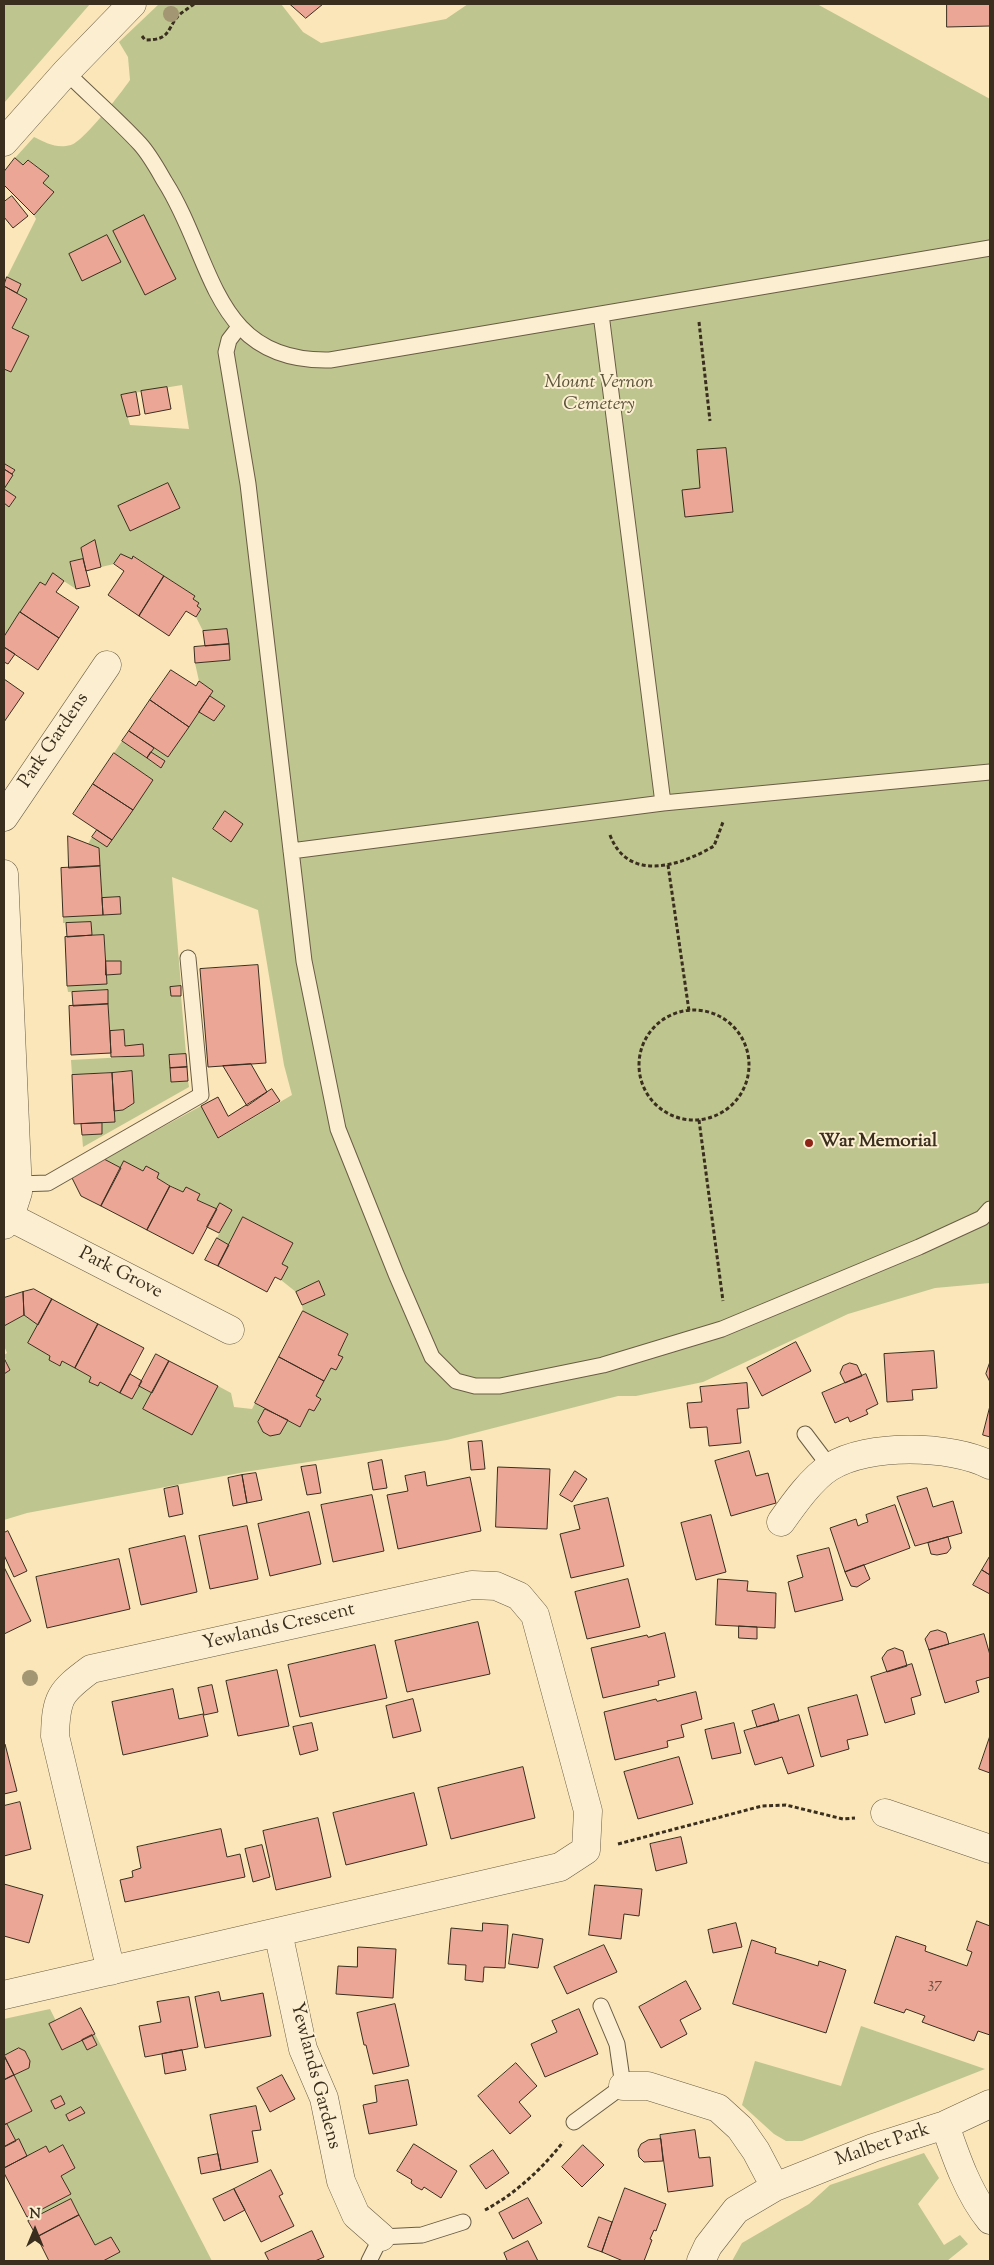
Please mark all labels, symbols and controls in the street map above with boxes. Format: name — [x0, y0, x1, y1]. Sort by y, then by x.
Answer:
park label: Mount Vernon Cemetery — [544, 373, 654, 417]
street label: Park Gardens — [15, 689, 95, 793]
place label: War Memorial — [819, 1132, 937, 1154]
marker: War Memorial — [803, 1137, 815, 1149]
street label: Park Grove — [74, 1243, 166, 1305]
street label: Yewlands Crescent — [201, 1599, 357, 1657]
house number: 37 — [928, 1975, 942, 1995]
street label: Yewlands Gardens — [283, 2000, 345, 2152]
street label: Malbet Park — [833, 2119, 933, 2173]
north arrow — [10, 2205, 60, 2255]
text: N — [29, 2205, 41, 2225]

